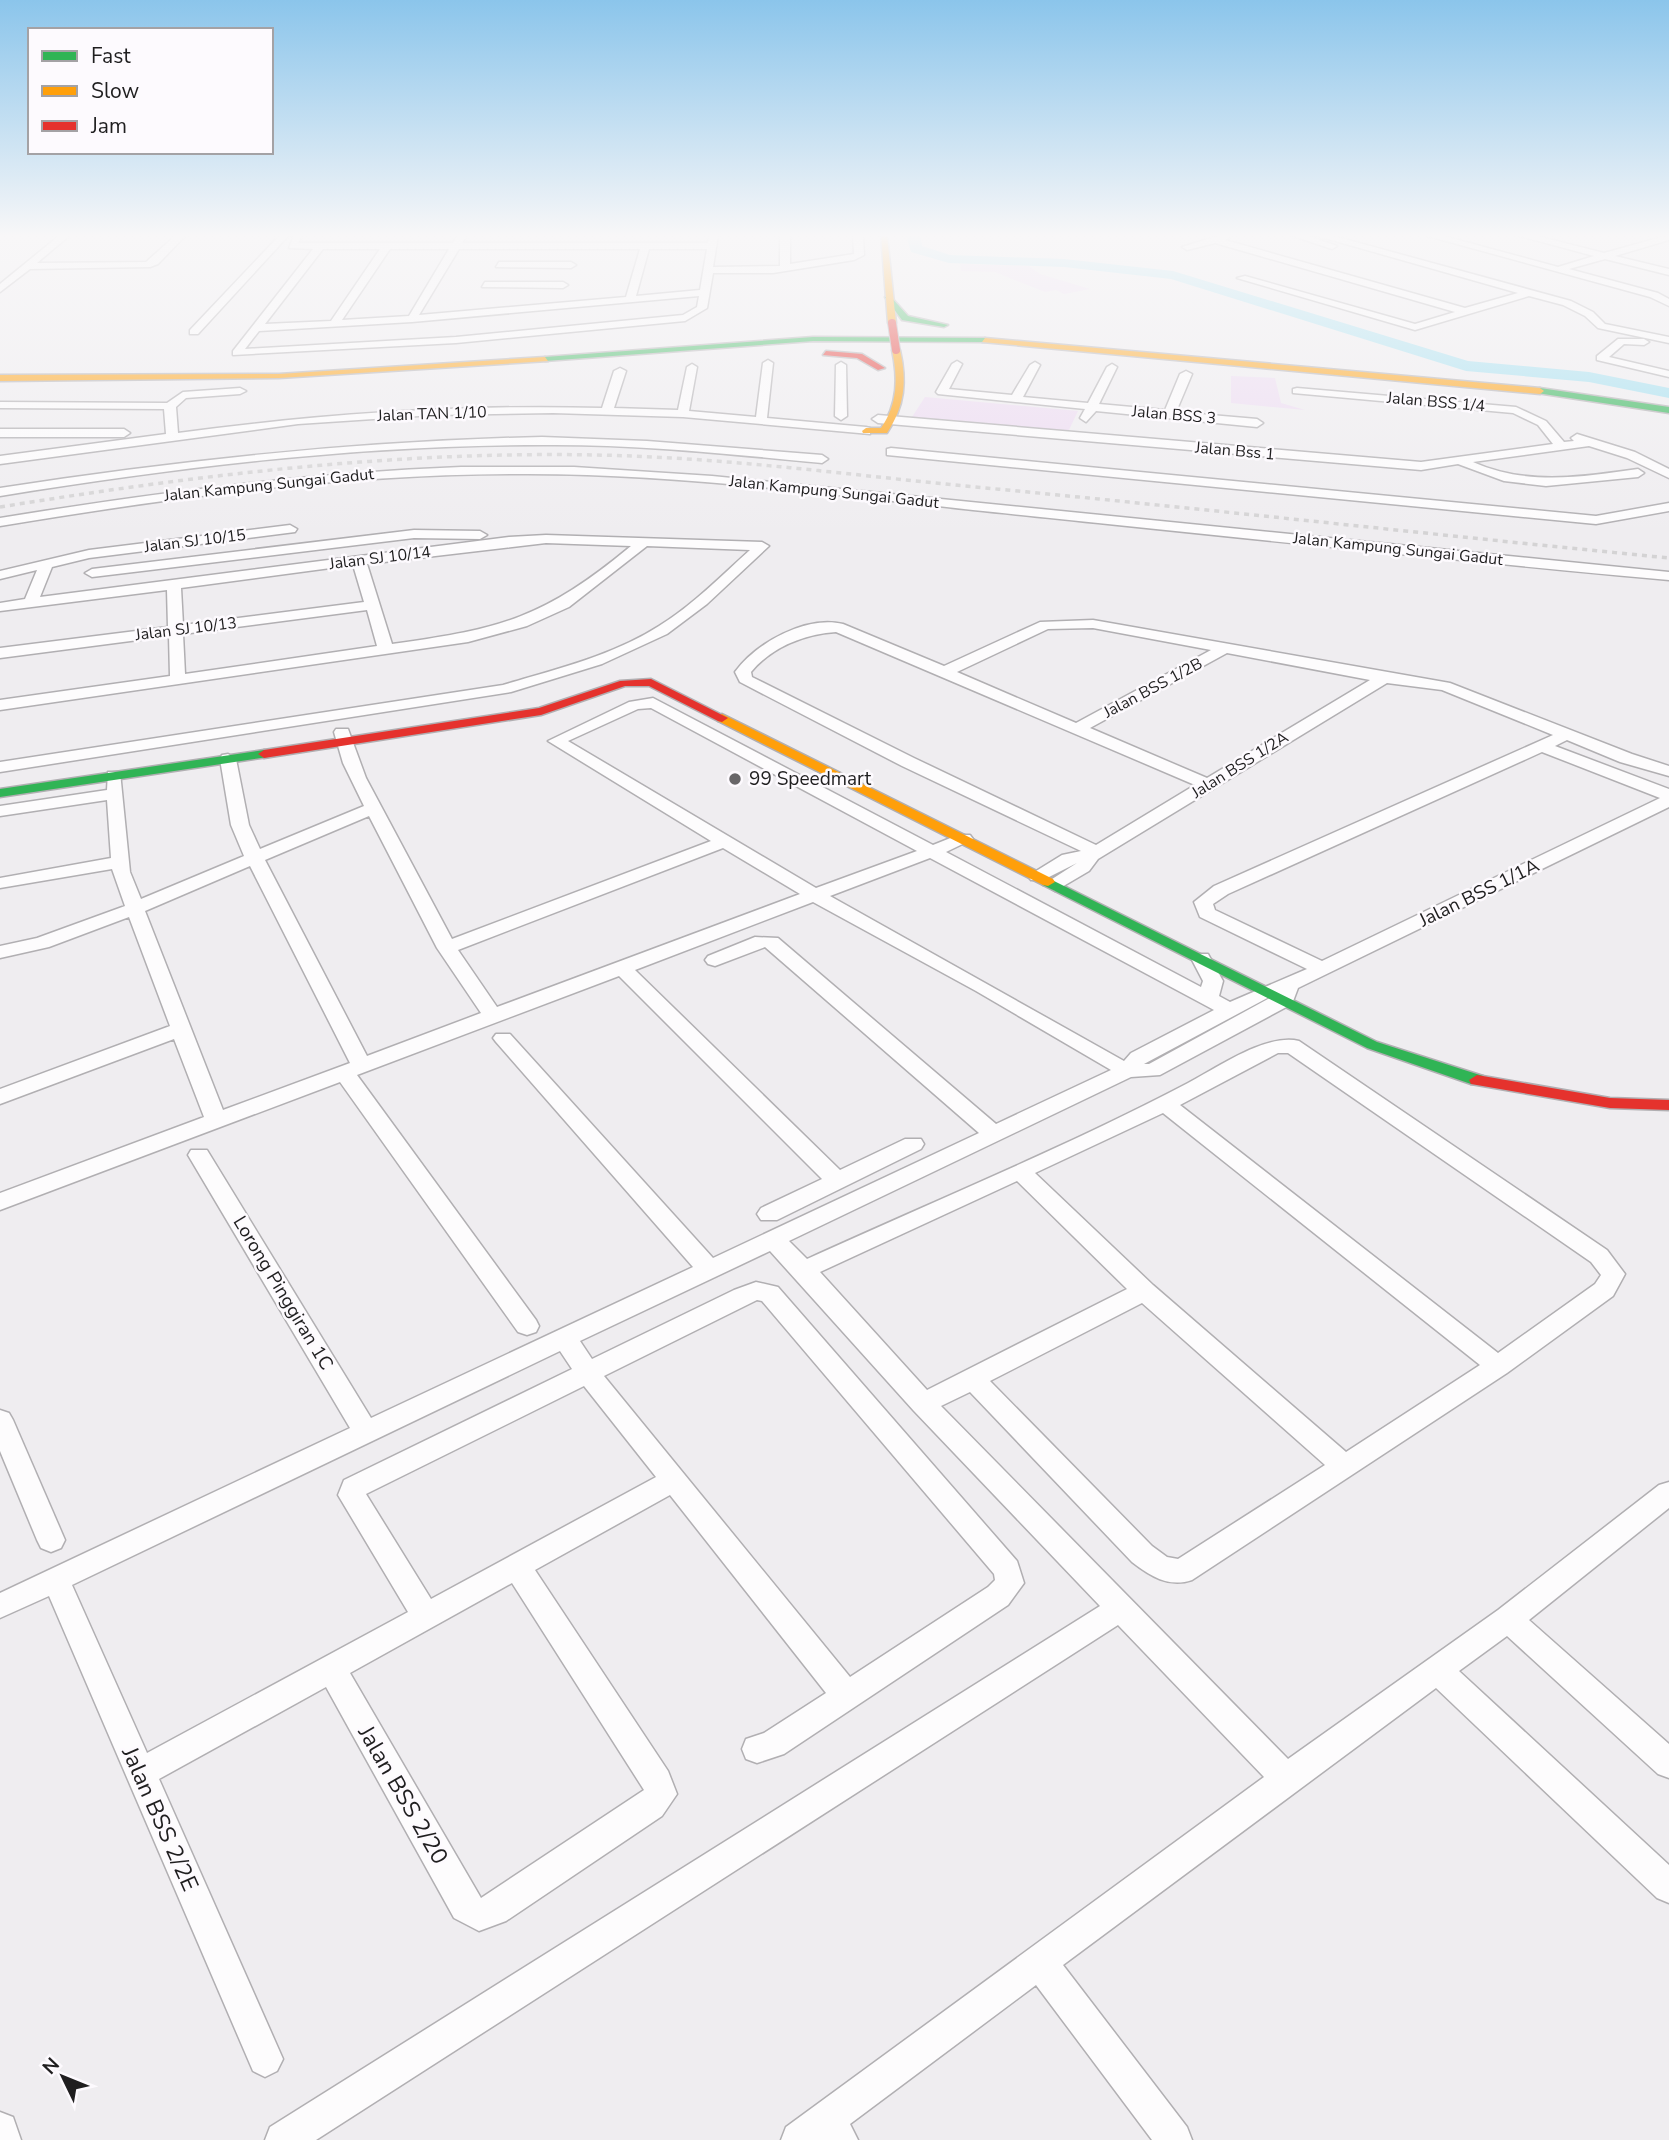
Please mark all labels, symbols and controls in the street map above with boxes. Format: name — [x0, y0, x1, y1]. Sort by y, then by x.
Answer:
legend — [28, 28, 273, 154]
text: Fast — [91, 42, 131, 70]
text: Slow — [91, 77, 140, 105]
text: Jam — [90, 112, 127, 140]
street label: Jalan BSS 1/4 — [1385, 387, 1486, 417]
street label: Jalan BSS 3 — [1130, 400, 1217, 430]
street label: Jalan TAN 1/10 — [376, 401, 487, 427]
street label: Jalan Bss 1 — [1193, 436, 1276, 465]
street label: Jalan Kampung Sungai Gadut — [162, 463, 375, 507]
street label: Jalan Kampung Sungai Gadut — [727, 470, 940, 514]
street label: Jalan SJ 10/15 — [142, 524, 247, 558]
street label: Jalan Kampung Sungai Gadut — [1291, 527, 1504, 571]
street label: Jalan SJ 10/14 — [327, 541, 432, 575]
street label: Jalan SJ 10/13 — [133, 612, 238, 646]
street label: Jalan BSS 1/2B — [1099, 653, 1206, 724]
street label: Jalan BSS 1/2A — [1187, 726, 1293, 804]
place label: 99 Speedmart — [749, 766, 871, 792]
marker: 99 Speedmart — [727, 771, 743, 787]
street label: Jalan BSS 1/1A — [1414, 853, 1544, 934]
street label: Lorong Pinggiran 1C — [227, 1211, 339, 1375]
street label: Jalan BSS 2/20 — [350, 1719, 455, 1870]
street label: Jalan BSS 2/2E — [114, 1741, 206, 1896]
north arrow — [28, 2042, 98, 2112]
text: N — [37, 2052, 66, 2080]

